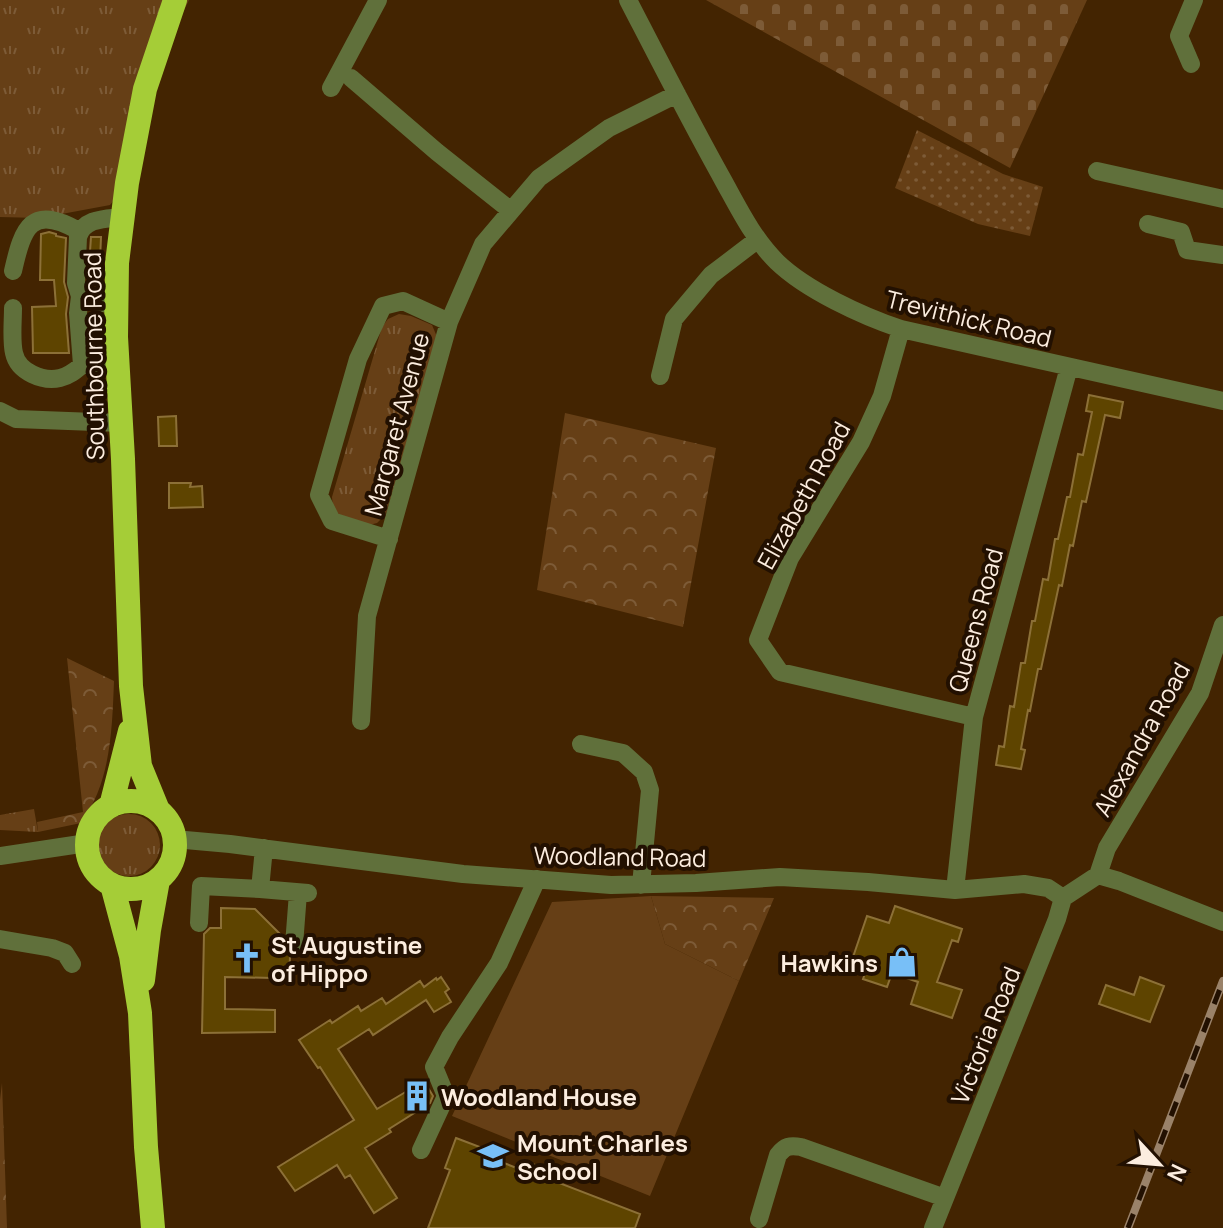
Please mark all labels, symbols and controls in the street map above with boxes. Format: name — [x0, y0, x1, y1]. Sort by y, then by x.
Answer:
street label: Southbourne Road — [75, 252, 111, 460]
street label: Trevithick Road — [883, 282, 1055, 354]
street label: Margaret Avenue — [356, 329, 436, 519]
street label: Elizabeth Road — [749, 415, 857, 575]
street label: Queens Road — [940, 544, 1010, 696]
street label: Alexandra Road — [1085, 656, 1197, 822]
street label: Woodland Road — [533, 838, 707, 874]
place label: St Augustine of Hippo — [271, 928, 422, 989]
church icon: St Augustine of Hippo — [230, 941, 264, 975]
shop icon: Hawkins — [885, 945, 919, 979]
place label: Hawkins — [780, 946, 878, 979]
street label: Victoria Road — [942, 961, 1028, 1109]
building icon: Woodland House — [400, 1079, 434, 1113]
place label: Woodland House — [441, 1080, 637, 1113]
north arrow — [1119, 1124, 1199, 1204]
place label: Mount Charles School — [517, 1126, 688, 1187]
school or university icon: Mount Charles School — [476, 1139, 510, 1173]
text: N — [1160, 1159, 1194, 1186]

